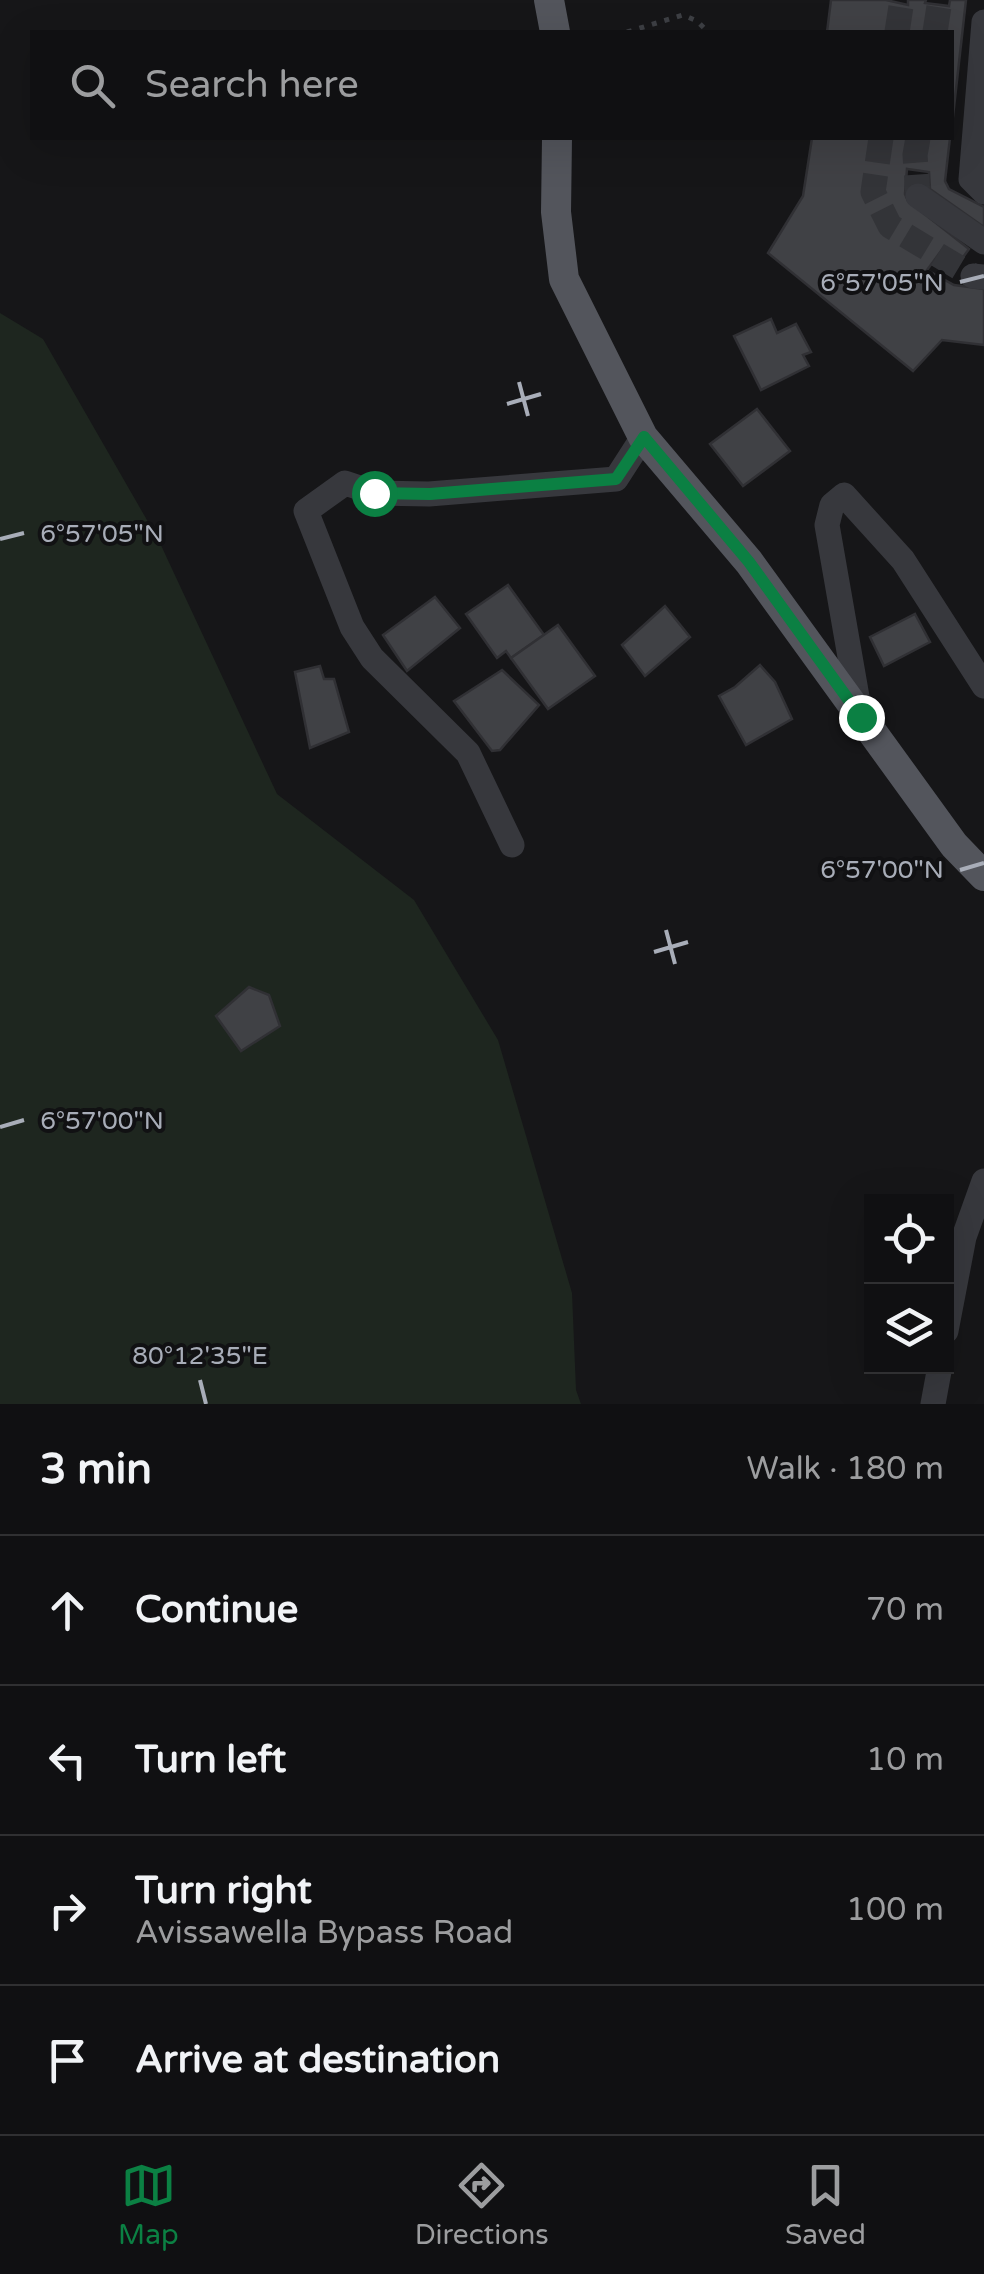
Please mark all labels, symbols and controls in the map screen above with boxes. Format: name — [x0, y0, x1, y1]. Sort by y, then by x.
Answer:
search box — [30, 30, 954, 140]
icon: search — [65, 58, 120, 113]
text: Search here — [145, 62, 359, 108]
text: 6°57'05"N — [820, 268, 944, 298]
route start — [352, 471, 398, 517]
text: 6°57'05"N — [40, 519, 164, 549]
route end — [839, 695, 885, 741]
text: 6°57'00"N — [820, 855, 944, 885]
text: 6°57'00"N — [40, 1106, 164, 1136]
map controls — [864, 1194, 954, 1374]
button: locate — [864, 1194, 954, 1284]
button: layers — [864, 1284, 954, 1374]
text: 80°12'35"E — [132, 1341, 268, 1371]
text: 3 min — [40, 1444, 152, 1495]
text: Walk · 180 m — [747, 1450, 944, 1488]
icon: ahead — [40, 1583, 95, 1638]
text: Continue — [135, 1587, 298, 1633]
text: 70 m — [866, 1591, 944, 1629]
icon: left — [40, 1733, 95, 1788]
text: Turn left — [135, 1737, 286, 1783]
text: 10 m — [866, 1741, 944, 1779]
text: Turn right — [135, 1868, 312, 1914]
icon: right — [40, 1883, 95, 1938]
text: 100 m — [846, 1891, 944, 1929]
text: Avissawella Bypass Road — [135, 1914, 513, 1952]
icon: arrive — [40, 2033, 95, 2088]
text: Arrive at destination — [135, 2037, 500, 2083]
tab: Map — [118, 2158, 179, 2252]
tab: Directions — [415, 2158, 549, 2252]
tab: Saved — [785, 2158, 866, 2252]

